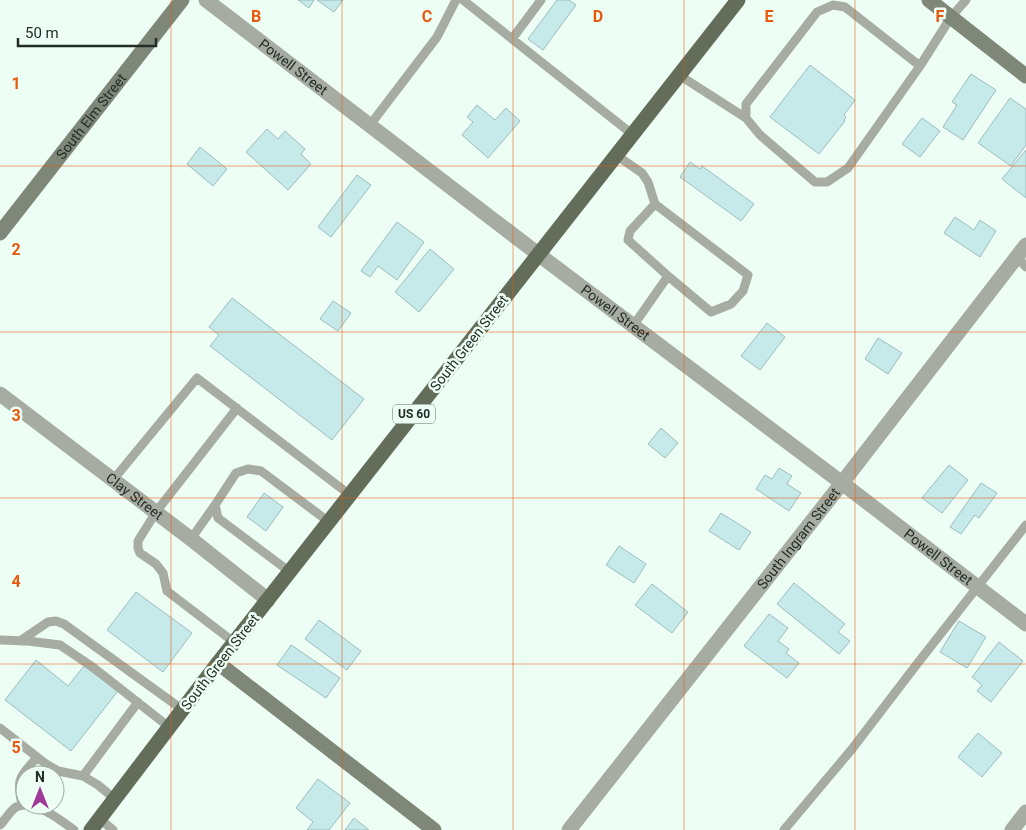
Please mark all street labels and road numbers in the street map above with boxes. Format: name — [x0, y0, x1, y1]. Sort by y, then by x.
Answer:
street label: Powell Street — [256, 36, 331, 98]
street label: South Elm Street — [53, 70, 130, 162]
street label: Powell Street — [578, 281, 653, 344]
street label: South Green Street — [427, 292, 512, 394]
road number: US 60 — [393, 404, 435, 424]
street label: Clay Street — [103, 470, 167, 523]
street label: South Ingram Street — [754, 484, 843, 592]
street label: Powell Street — [901, 526, 976, 588]
street label: South Green Street — [178, 611, 263, 713]

